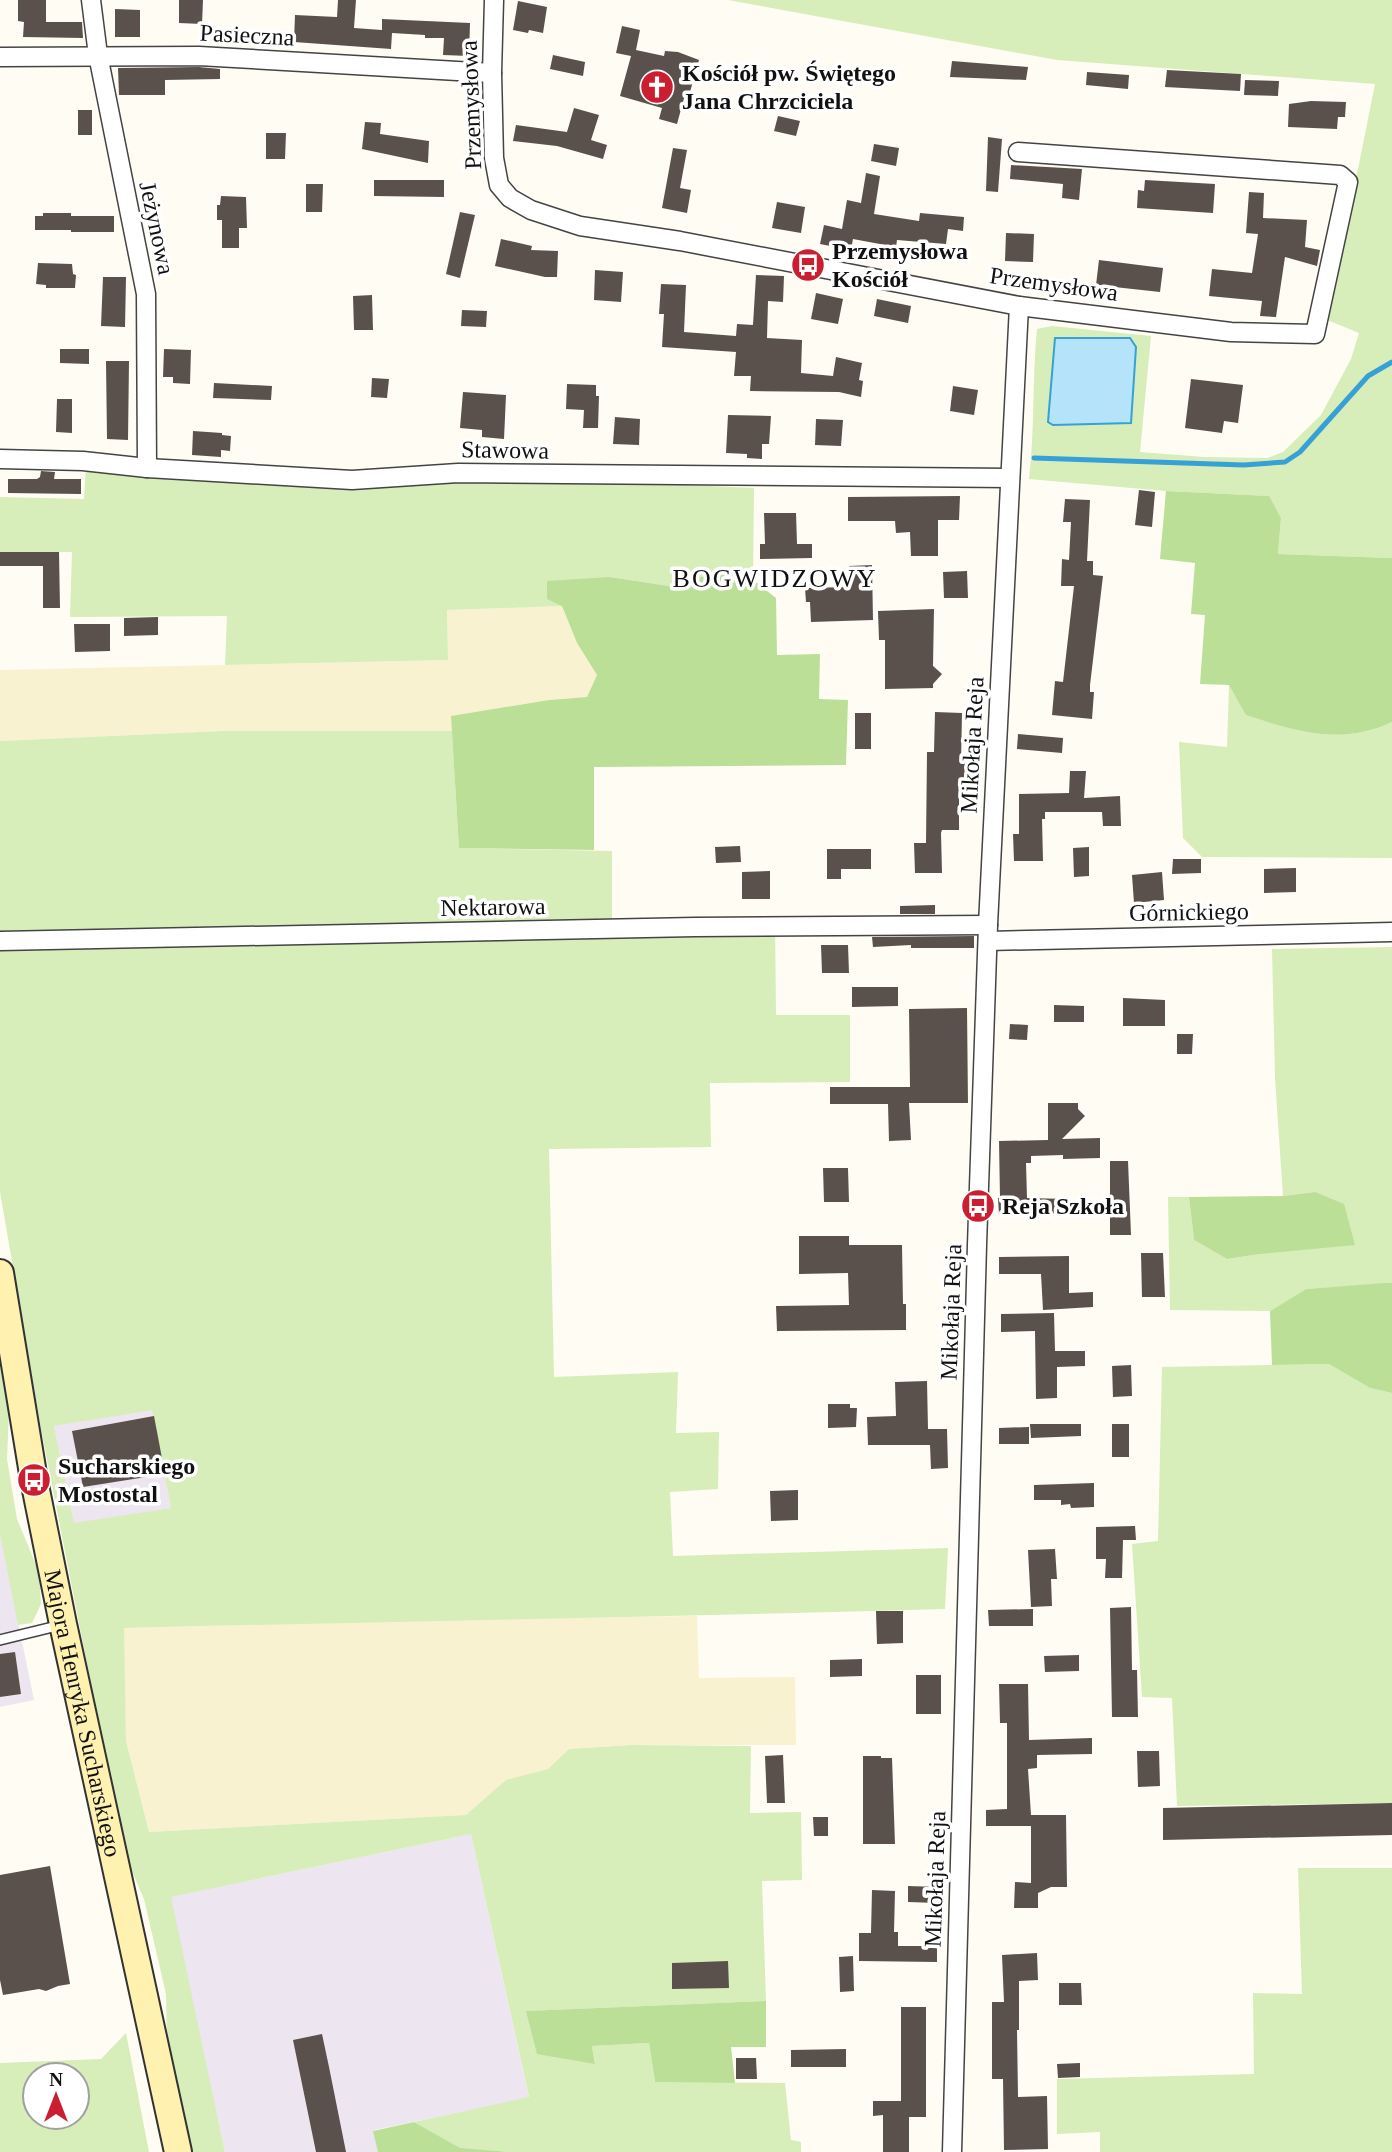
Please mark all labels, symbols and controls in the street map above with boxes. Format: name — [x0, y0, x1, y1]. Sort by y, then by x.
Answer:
street label: Pasieczna — [199, 20, 295, 50]
street label: Przemysłowa — [456, 40, 486, 170]
place label: Kościół pw. Świętego Jana Chrzciciela — [682, 60, 896, 114]
church icon: Kościół pw. Świętego Jana Chrzciciela — [638, 68, 676, 106]
street label: Jeżynowa — [134, 179, 180, 277]
place label: Przemysłowa Kościół — [832, 238, 968, 292]
bus stop icon: Przemysłowa Kościół — [789, 246, 827, 284]
street label: Przemysłowa — [988, 262, 1120, 306]
street label: Stawowa — [461, 436, 550, 464]
district label: BOGWIDZOWY — [673, 564, 877, 593]
street label: Mikołaja Reja — [955, 676, 989, 814]
street label: Nektarowa — [440, 893, 546, 921]
street label: Górnickiego — [1129, 898, 1249, 926]
bus stop icon: Reja Szkoła — [959, 1187, 997, 1225]
place label: Reja Szkoła — [1002, 1193, 1124, 1219]
street label: Mikołaja Reja — [936, 1243, 966, 1381]
place label: Sucharskiego Mostostal — [58, 1453, 195, 1507]
bus stop icon: Sucharskiego Mostostal — [15, 1461, 53, 1499]
street label: Majora Henryka Sucharskiego — [39, 1567, 126, 1859]
street label: Mikołaja Reja — [920, 1810, 950, 1948]
north arrow — [21, 2061, 91, 2131]
text: N — [49, 2069, 63, 2090]

